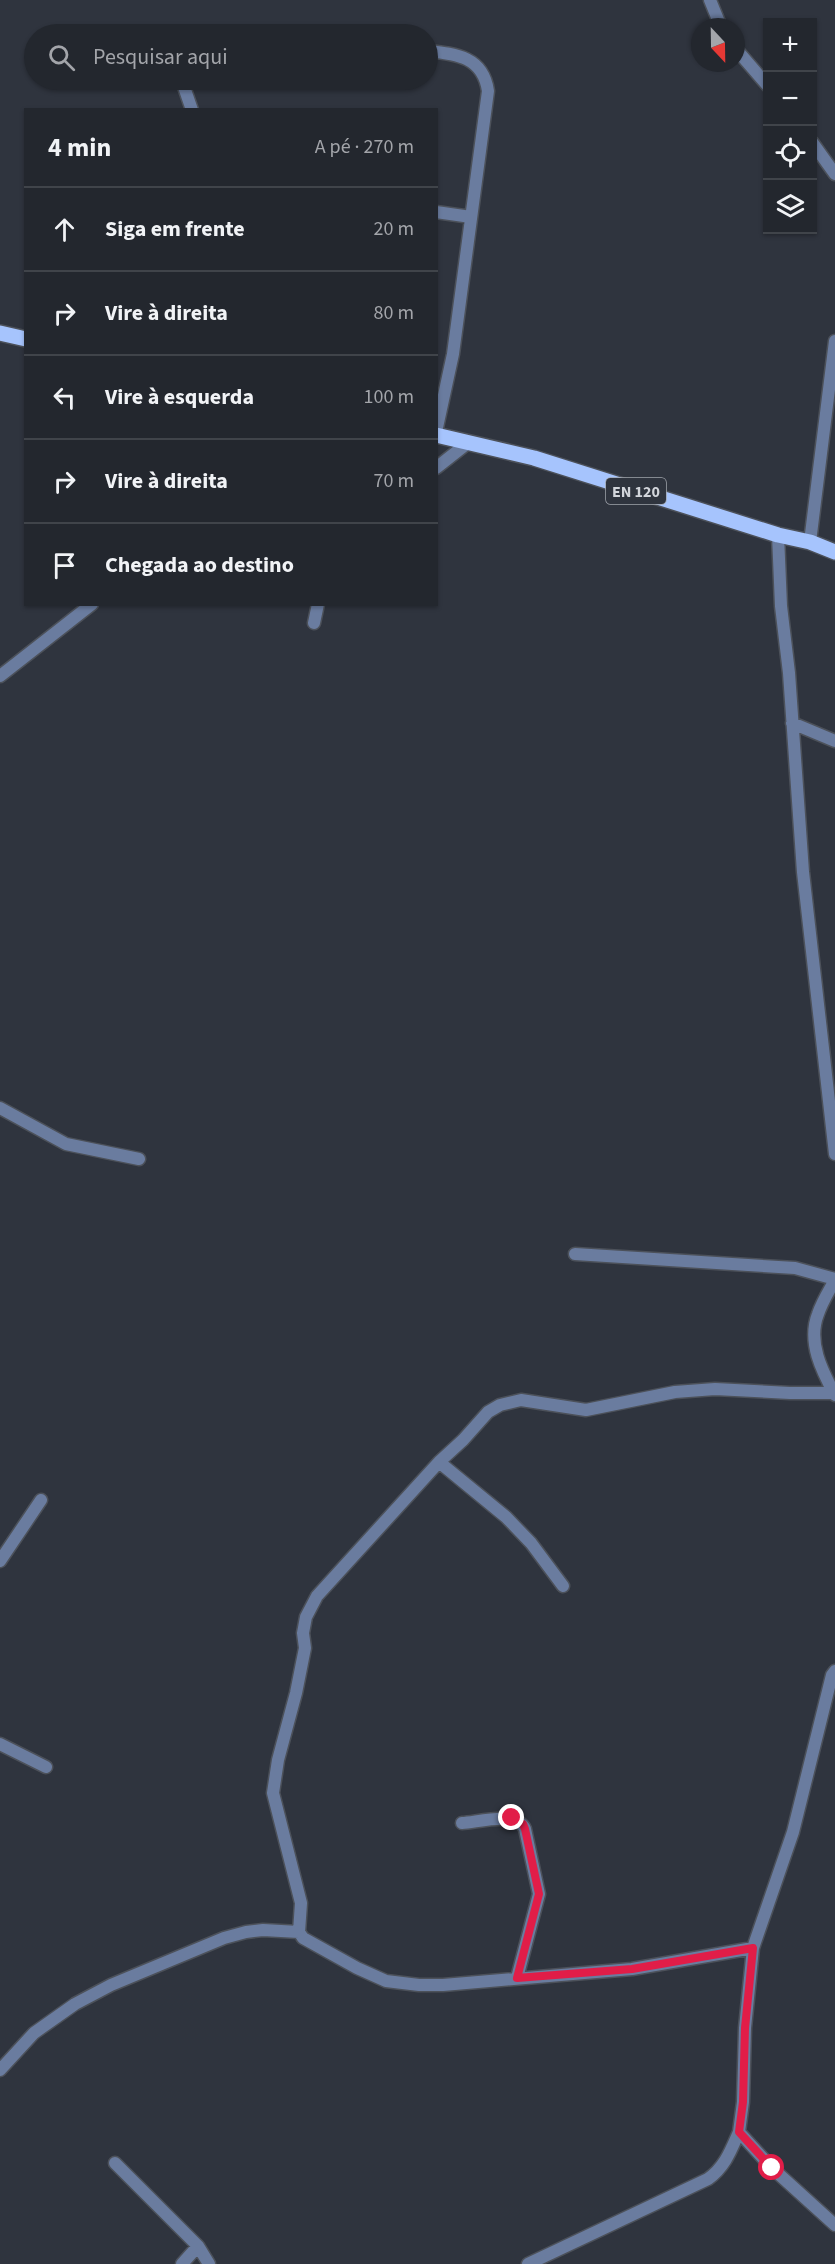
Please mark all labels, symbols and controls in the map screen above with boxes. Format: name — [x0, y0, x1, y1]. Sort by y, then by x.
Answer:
north arrow — [691, 18, 745, 72]
map controls — [763, 18, 817, 234]
button: + — [763, 18, 817, 72]
search box — [24, 24, 438, 90]
icon: search — [45, 41, 78, 74]
text: Pesquisar aqui — [93, 41, 228, 73]
button: − — [763, 72, 817, 126]
button: locate — [763, 126, 817, 180]
text: 4 min — [48, 129, 111, 166]
text: A pé · 270 m — [315, 133, 414, 161]
button: layers — [763, 180, 817, 234]
icon: ahead — [48, 213, 81, 246]
text: Siga em frente — [105, 213, 245, 245]
text: 20 m — [374, 215, 414, 243]
icon: right — [48, 297, 81, 330]
text: Vire à direita — [105, 297, 228, 329]
text: 80 m — [374, 299, 414, 327]
icon: left — [48, 381, 81, 414]
text: Vire à esquerda — [105, 381, 254, 413]
text: 100 m — [364, 383, 414, 411]
icon: right — [48, 465, 81, 498]
text: Vire à direita — [105, 465, 228, 497]
text: 70 m — [374, 467, 414, 495]
road number: EN 120 — [606, 478, 666, 504]
icon: arrive — [48, 549, 81, 582]
text: Chegada ao destino — [105, 549, 294, 581]
route end — [498, 1804, 524, 1830]
route start — [758, 2154, 784, 2180]

